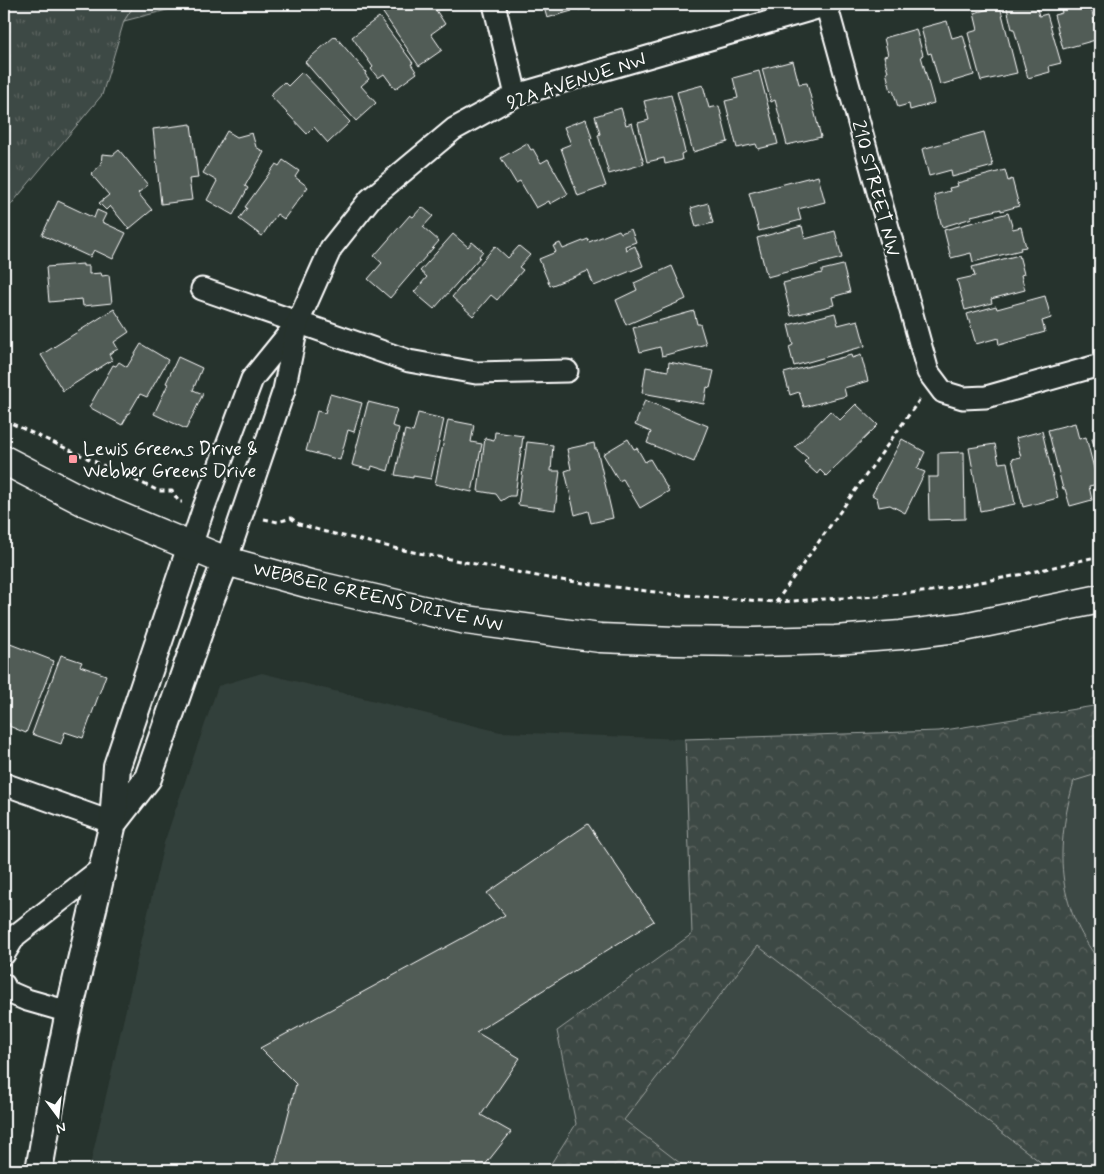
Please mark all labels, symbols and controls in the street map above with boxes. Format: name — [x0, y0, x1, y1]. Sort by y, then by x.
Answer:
street label: 92A AVENUE NW — [504, 47, 649, 116]
street label: 210 STREET NW — [845, 118, 906, 259]
place label: Lewis Greens Drive & Webber Greens Drive — [83, 437, 258, 484]
marker: Lewis Greens Drive & Webber Greens Drive — [67, 453, 79, 465]
street label: WEBBER GREENS DRIVE NW — [250, 557, 505, 638]
north arrow — [32, 1092, 82, 1142]
text: N — [54, 1118, 68, 1137]

